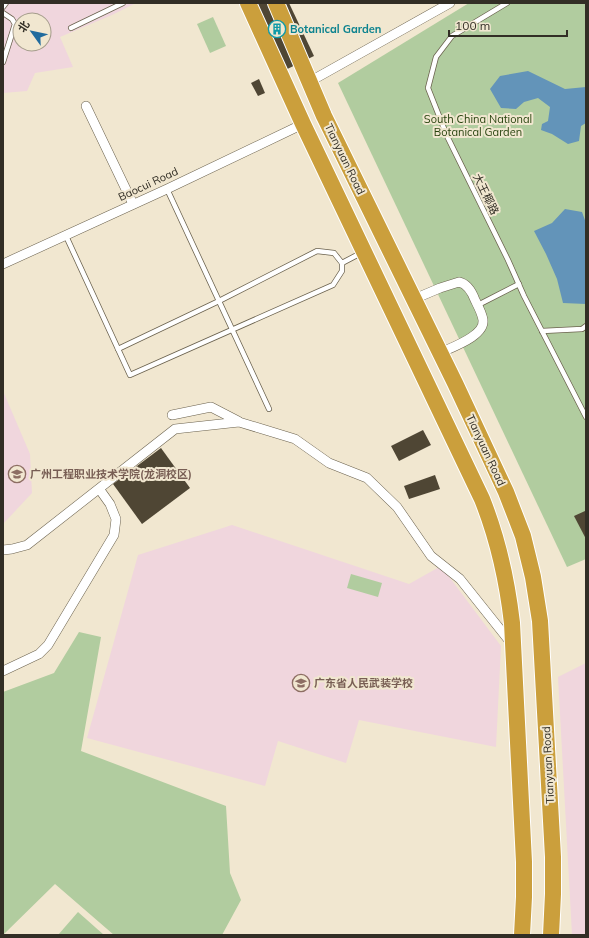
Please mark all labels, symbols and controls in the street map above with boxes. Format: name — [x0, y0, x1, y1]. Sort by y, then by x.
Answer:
north arrow — [12, 12, 52, 52]
scale bar — [449, 12, 567, 38]
text: 北 — [15, 18, 32, 35]
text: 100 m — [455, 18, 490, 33]
building icon: Botanical Garden — [267, 19, 287, 39]
place label: Botanical Garden — [290, 22, 381, 36]
park label: South China National Botanical Garden — [424, 112, 532, 139]
street label: Tianyuan Road — [322, 121, 368, 197]
street label: Baocui Road — [116, 164, 180, 204]
street label: 大王椰路 — [470, 171, 502, 217]
street label: Tianyuan Road — [463, 412, 509, 488]
school or university icon: 广州工程职业技术学院(龙洞校区) — [7, 464, 27, 484]
place label: 广州工程职业技术学院(龙洞校区) — [30, 467, 192, 481]
school or university icon: 广东省人民武装学校 — [291, 673, 311, 693]
place label: 广东省人民武装学校 — [314, 676, 413, 690]
street label: Tianyuan Road — [539, 726, 557, 804]

